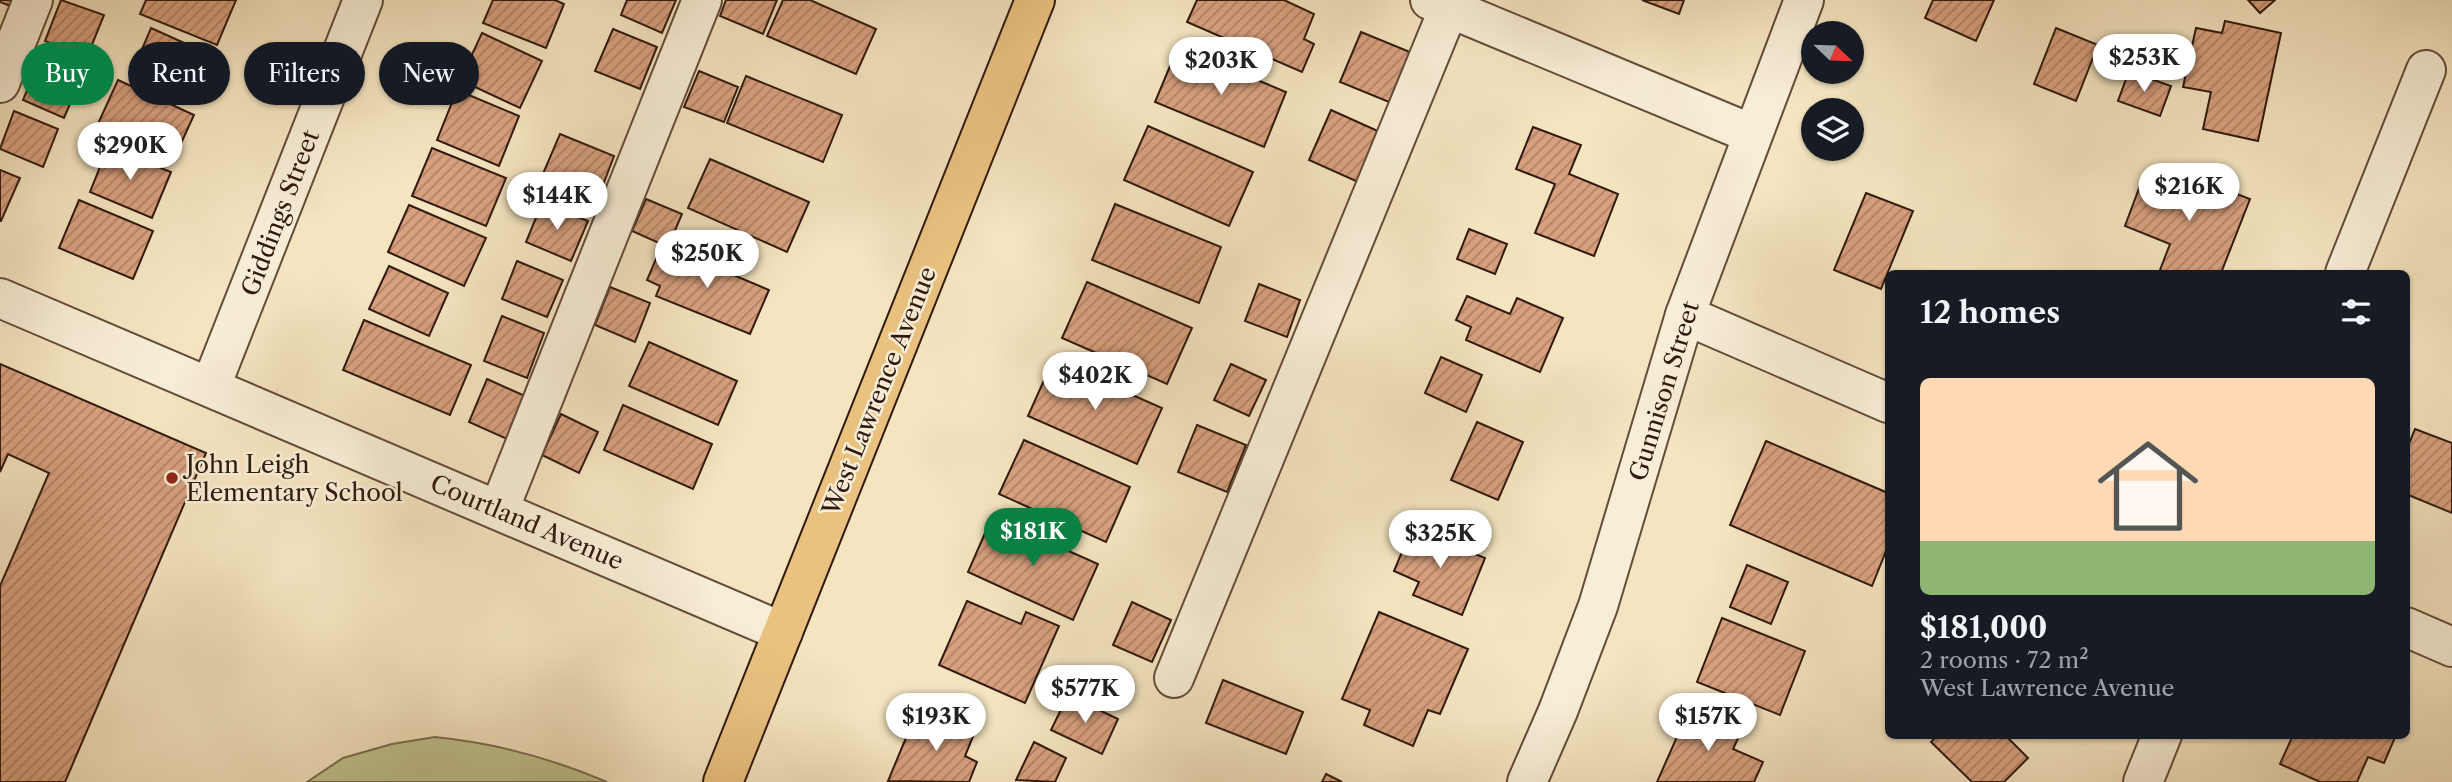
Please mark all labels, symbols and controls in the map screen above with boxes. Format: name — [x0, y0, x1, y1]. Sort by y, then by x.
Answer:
north arrow — [1801, 21, 1864, 84]
map controls — [1801, 21, 1864, 161]
pin: $253K — [2095, 34, 2193, 94]
pin: $203K — [1172, 38, 1270, 97]
chip: Buy — [21, 42, 114, 105]
chip: Rent — [128, 42, 230, 105]
chip: Filters — [244, 42, 365, 105]
chip: New — [379, 42, 479, 105]
text: $253K — [2109, 43, 2179, 71]
text: $203K — [1185, 46, 1257, 74]
button: layers — [1801, 98, 1864, 161]
pin: $290K — [81, 122, 179, 182]
street label: Giddings Street — [235, 125, 325, 300]
text: $290K — [93, 131, 167, 159]
pin: $216K — [2140, 164, 2238, 223]
text: $216K — [2155, 172, 2223, 200]
pin: $144K — [508, 173, 606, 232]
text: $144K — [523, 181, 591, 209]
pin: $250K — [658, 230, 756, 290]
text: $250K — [671, 239, 743, 267]
street label: West Lawrence Avenue — [815, 262, 942, 520]
icon: filters — [2337, 293, 2375, 331]
text: 12 homes — [1920, 294, 2060, 331]
street label: Gunnison Street — [1623, 297, 1705, 484]
pin: $402K — [1046, 352, 1144, 412]
text: $402K — [1058, 361, 1132, 389]
icon: home — [2085, 423, 2211, 549]
place label: John Leigh Elementary School — [182, 450, 403, 507]
street label: Courtland Avenue — [426, 468, 628, 576]
marker: John Leigh Elementary School — [164, 470, 180, 486]
pin: $181K — [984, 508, 1082, 568]
pin: $325K — [1391, 510, 1489, 570]
text: $181K — [1000, 517, 1066, 545]
text: $325K — [1405, 519, 1475, 547]
text: $181,000 — [1920, 609, 2047, 646]
text: 2 rooms · 72 m² — [1920, 646, 2089, 674]
pin: $577K — [1036, 666, 1134, 725]
text: $577K — [1051, 674, 1119, 702]
text: West Lawrence Avenue — [1920, 674, 2174, 702]
pin: $193K — [887, 694, 985, 753]
pin: $157K — [1659, 694, 1757, 753]
text: $193K — [902, 702, 970, 730]
text: $157K — [1675, 702, 1741, 730]

